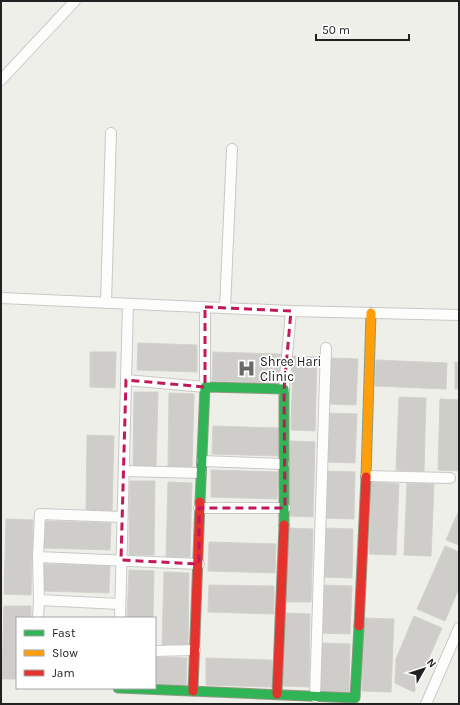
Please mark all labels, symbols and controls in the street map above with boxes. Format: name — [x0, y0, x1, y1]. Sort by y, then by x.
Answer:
scale bar — [316, 16, 409, 42]
text: 50 m — [322, 23, 350, 37]
place label: Shree Hari Clinic — [260, 354, 321, 384]
hospital icon: Shree Hari Clinic — [237, 358, 257, 378]
legend — [16, 617, 156, 689]
text: Fast — [52, 626, 76, 640]
text: Slow — [52, 646, 78, 660]
north arrow — [404, 649, 444, 689]
text: N — [424, 656, 439, 670]
text: Jam — [52, 666, 75, 680]

